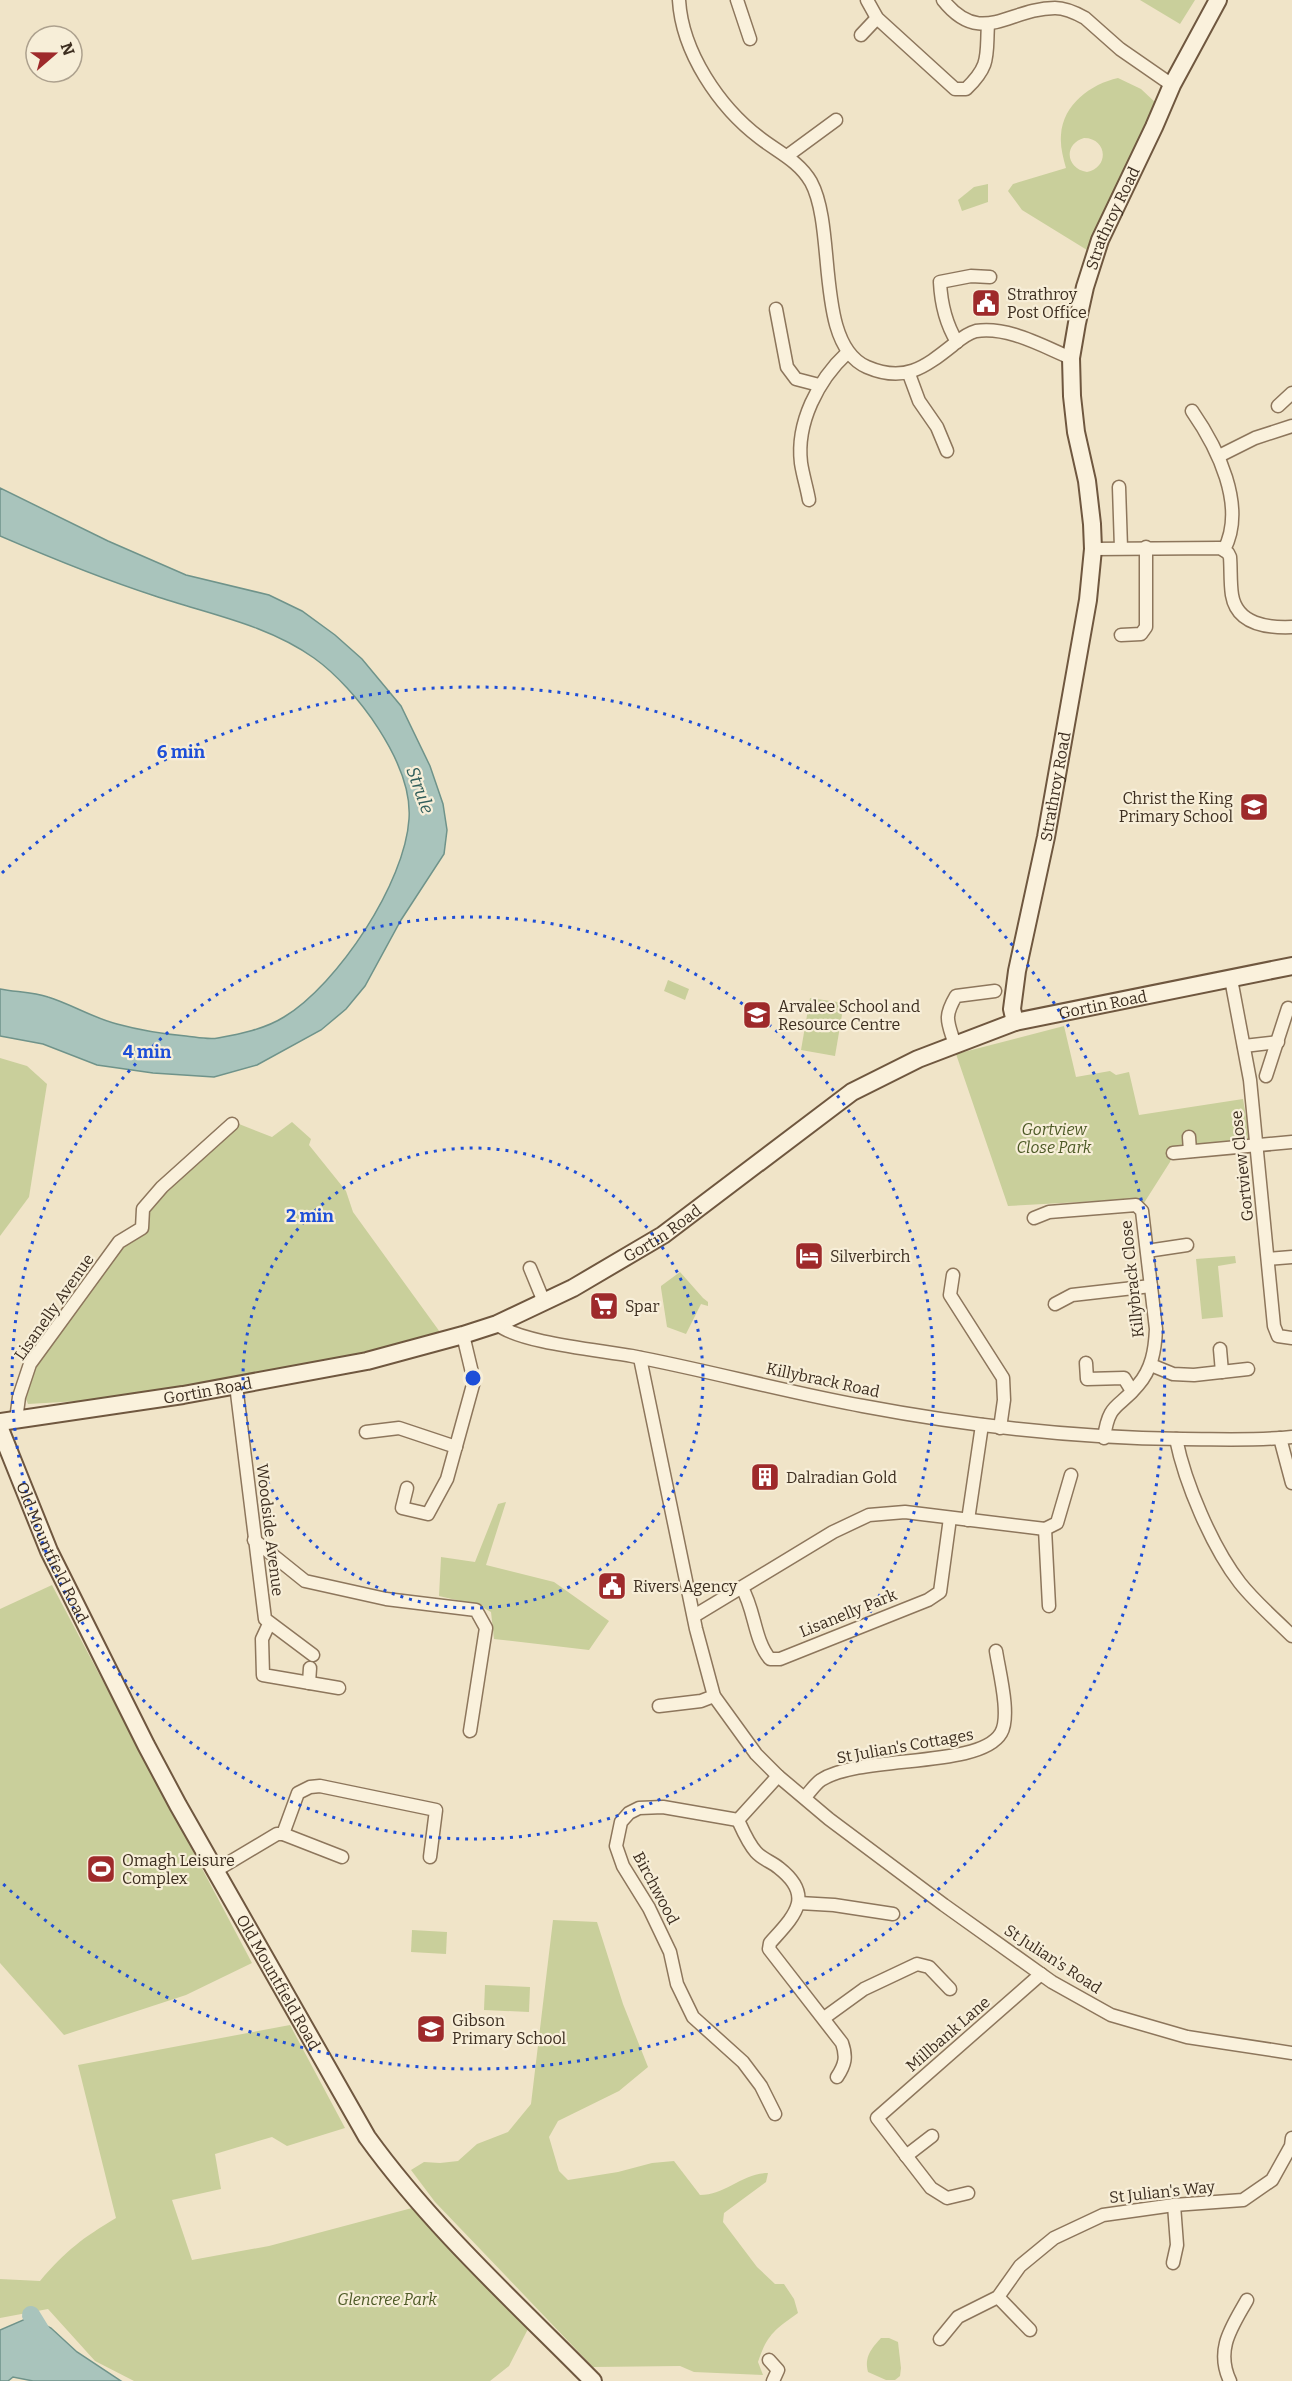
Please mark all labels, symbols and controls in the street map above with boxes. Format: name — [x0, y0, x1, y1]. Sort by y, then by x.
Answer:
north arrow — [24, 24, 84, 84]
text: N — [57, 40, 79, 58]
street label: Strathroy Road — [1082, 163, 1143, 272]
place label: Strathroy Post Office — [1007, 285, 1087, 322]
public building icon: Strathroy Post Office — [970, 287, 1002, 319]
street label: Strathroy Road — [1036, 730, 1074, 843]
text: 6 min — [157, 741, 206, 763]
water label: Strule — [401, 763, 439, 817]
place label: Christ the King Primary School — [1119, 789, 1233, 826]
school or university icon: Christ the King Primary School — [1238, 791, 1270, 823]
street label: Gortin Road — [1057, 986, 1149, 1022]
place label: Arvalee School and Resource Centre — [778, 997, 921, 1034]
school or university icon: Arvalee School and Resource Centre — [741, 999, 773, 1031]
text: 4 min — [123, 1041, 172, 1063]
street label: Gortview Close — [1227, 1110, 1257, 1222]
park label: Gortview Close Park — [1017, 1120, 1092, 1157]
street label: Gortin Road — [620, 1200, 705, 1266]
text: 2 min — [286, 1205, 334, 1227]
street label: Killybrack Close — [1116, 1219, 1148, 1339]
hotel icon: Silverbirch — [793, 1240, 825, 1272]
place label: Silverbirch — [830, 1247, 910, 1266]
street label: Lisanelly Avenue — [10, 1250, 98, 1364]
supermarket icon: Spar — [588, 1290, 620, 1322]
place label: Spar — [625, 1297, 659, 1316]
street label: Killybrack Road — [765, 1359, 882, 1401]
centre of rings — [463, 1368, 483, 1388]
street label: Gortin Road — [162, 1373, 254, 1407]
building icon: Dalradian Gold — [749, 1461, 781, 1493]
street label: Woodside Avenue — [252, 1463, 288, 1597]
place label: Dalradian Gold — [786, 1468, 898, 1487]
street label: Old Mountfield Road — [13, 1479, 93, 1626]
public building icon: Rivers Agency — [596, 1570, 628, 1602]
place label: Rivers Agency — [633, 1577, 738, 1596]
street label: Lisanelly Park — [797, 1585, 899, 1641]
street label: St Julian's Cottages — [835, 1725, 975, 1767]
street label: Birchwood — [629, 1849, 683, 1928]
place label: Omagh Leisure Complex — [122, 1851, 235, 1888]
sports icon: Omagh Leisure Complex — [85, 1853, 117, 1885]
street label: Old Mountfield Road — [233, 1911, 325, 2053]
street label: St Julian's Road — [1001, 1921, 1106, 1998]
street label: Millbank Lane — [902, 1992, 994, 2076]
place label: Gibson Primary School — [452, 2011, 567, 2048]
school or university icon: Gibson Primary School — [415, 2013, 447, 2045]
street label: St Julian's Way — [1108, 2177, 1216, 2207]
park label: Glencree Park — [337, 2290, 437, 2309]

